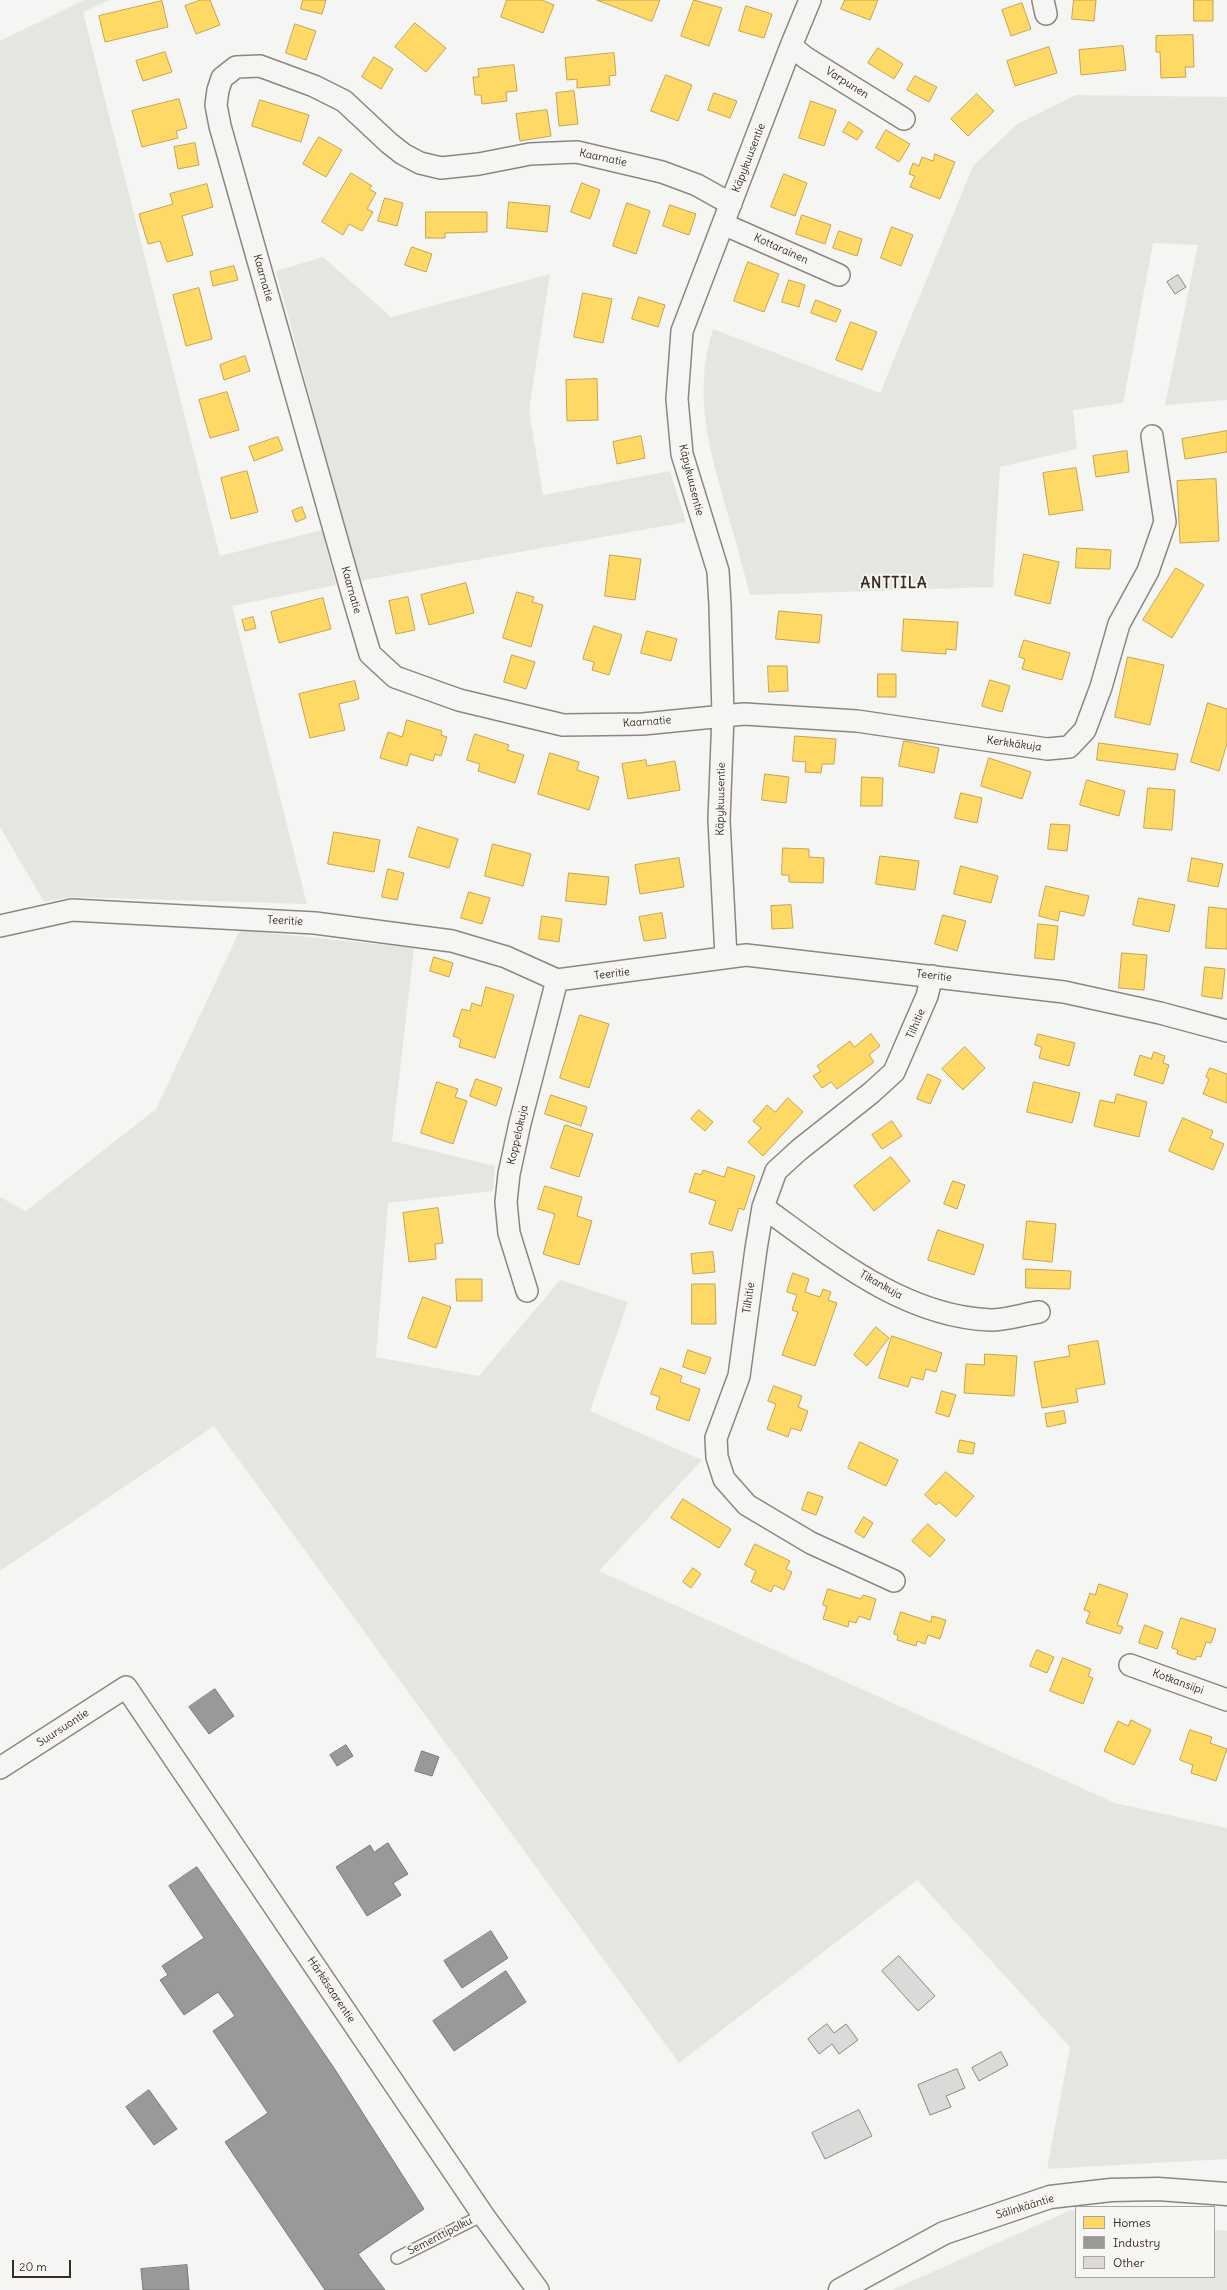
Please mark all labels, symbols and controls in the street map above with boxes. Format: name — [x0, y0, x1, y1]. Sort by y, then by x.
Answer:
street label: Varpunen — [823, 65, 871, 101]
street label: Käpykuusentie — [730, 121, 768, 195]
street label: Kaarnatie — [578, 147, 628, 169]
street label: Kottarainen — [752, 231, 810, 267]
street label: Kaarnatie — [250, 253, 276, 303]
street label: Käpykuusentie — [676, 443, 706, 517]
street label: Kaarnatie — [338, 565, 364, 615]
district label: ANTTILA — [860, 575, 928, 593]
street label: Kaarnatie — [622, 714, 672, 730]
street label: Kerkkäkuja — [986, 734, 1042, 754]
street label: Käpykuusentie — [714, 762, 728, 836]
street label: Teeritie — [267, 913, 303, 929]
street label: Teeritie — [593, 965, 631, 983]
street label: Teeritie — [915, 967, 953, 985]
street label: Tilhitie — [904, 1007, 928, 1041]
street label: Koppelokuja — [505, 1104, 531, 1166]
street label: Tikankuja — [857, 1268, 905, 1302]
street label: Tilhitie — [740, 1281, 758, 1315]
street label: Kotkansiipi — [1151, 1667, 1205, 1697]
street label: Suursuontie — [35, 1706, 91, 1750]
street label: Härkäsaarentie — [304, 1955, 358, 2025]
street label: Sälinkääntie — [994, 2192, 1056, 2222]
legend — [1075, 2206, 1215, 2278]
street label: Sementtipolku — [405, 2214, 475, 2258]
text: Homes — [1113, 2215, 1151, 2230]
text: Industry — [1113, 2235, 1160, 2250]
scale bar — [14, 2252, 73, 2278]
text: Other — [1113, 2255, 1145, 2270]
text: 20 m — [19, 2259, 47, 2274]

